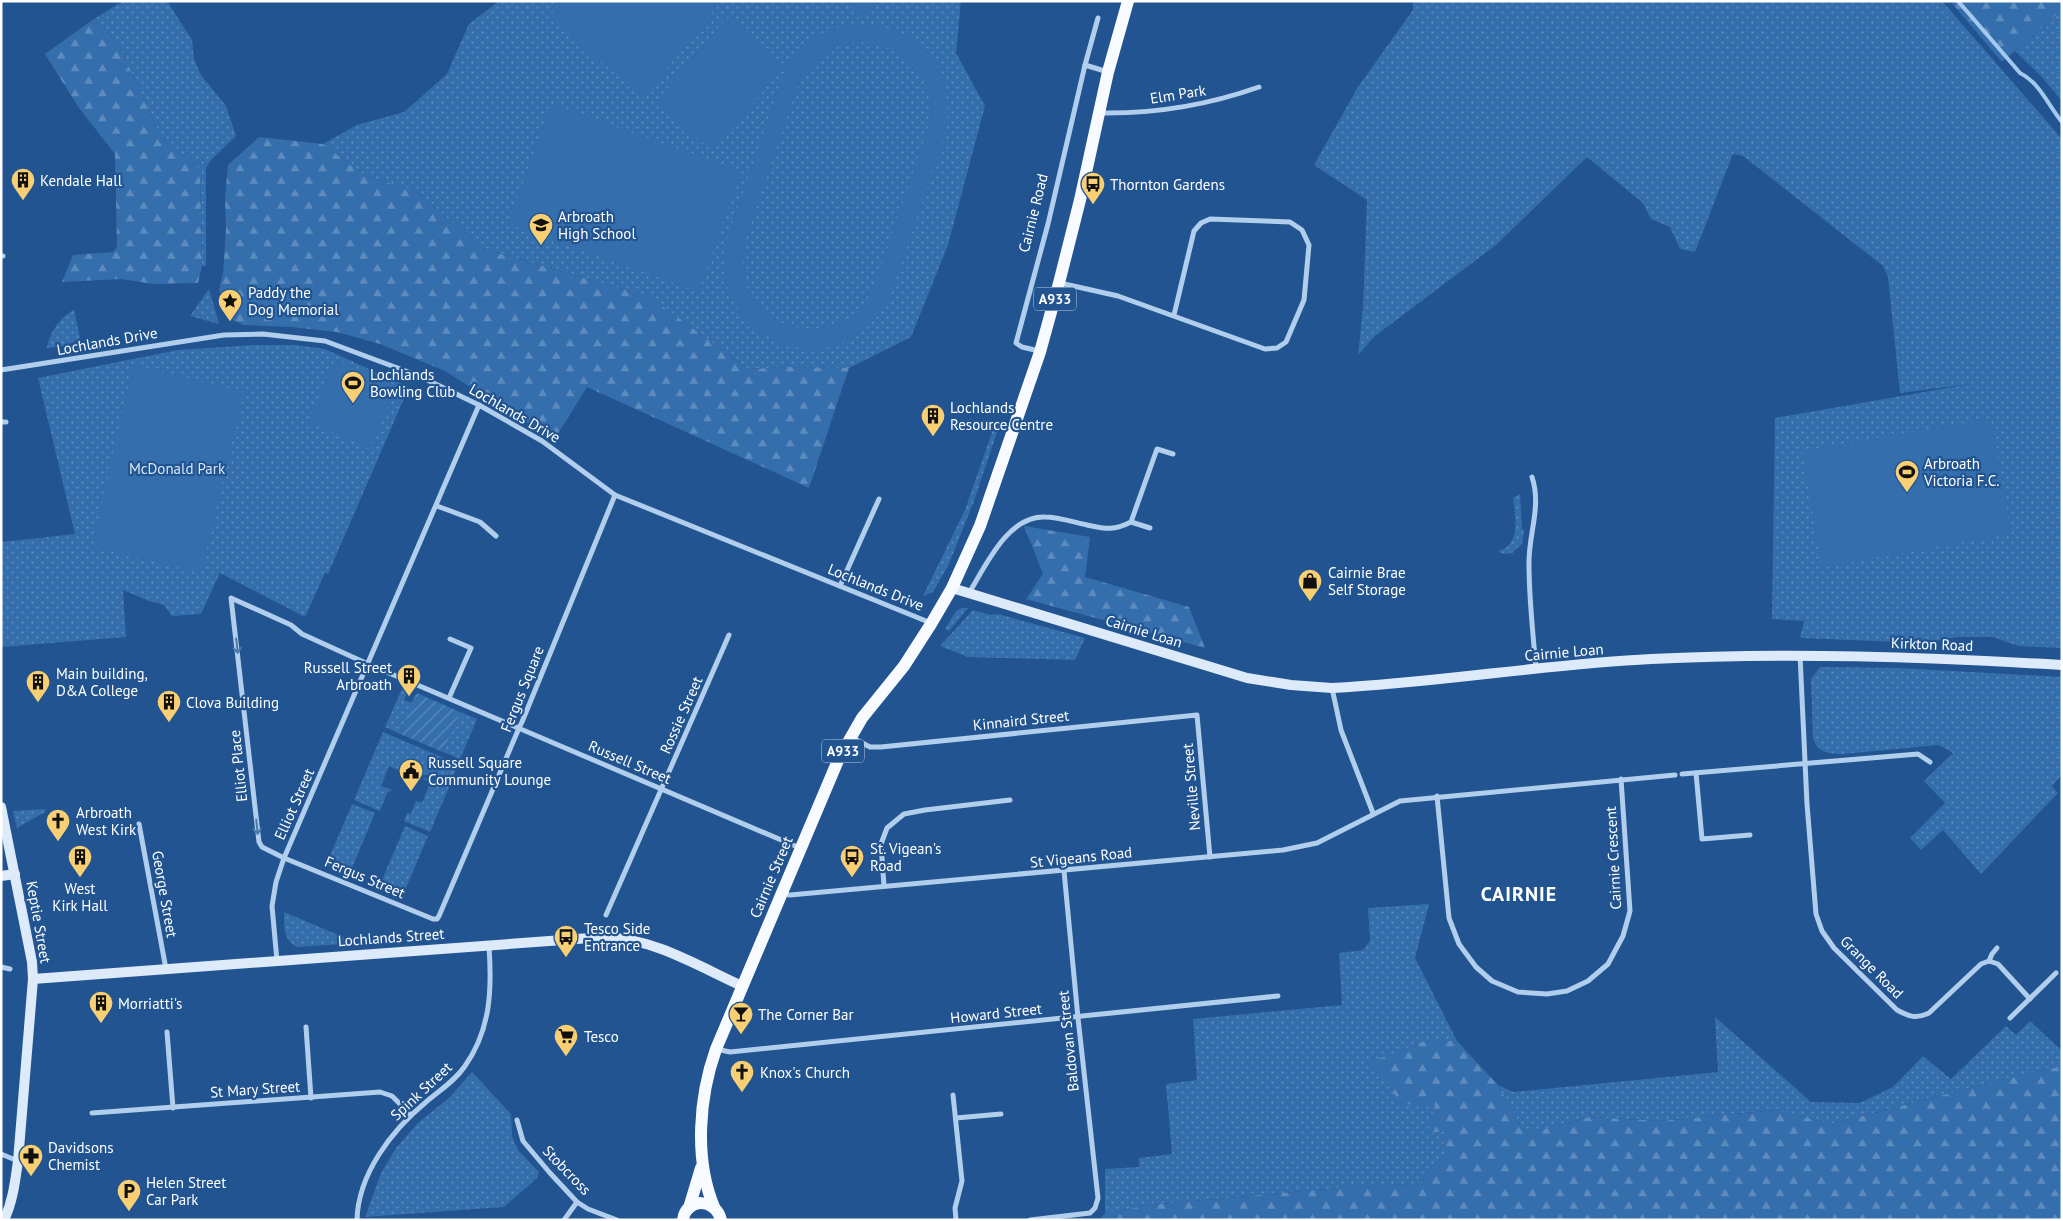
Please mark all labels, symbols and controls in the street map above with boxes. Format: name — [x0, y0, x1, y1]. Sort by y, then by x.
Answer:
street label: Elm Park — [1149, 80, 1208, 108]
building icon: Kendale Hall — [10, 167, 36, 201]
place label: Kendale Hall — [40, 171, 123, 190]
bus stop icon: Thornton Gardens — [1080, 171, 1106, 205]
street label: Cairnie Road — [1014, 172, 1052, 254]
place label: Thornton Gardens — [1110, 175, 1225, 194]
place label: Arbroath High School — [558, 207, 636, 243]
school or university icon: Arbroath High School — [528, 212, 554, 246]
place label: Paddy the Dog Memorial — [248, 283, 339, 319]
place icon: Paddy the Dog Memorial — [217, 288, 243, 322]
road number: A933 — [1034, 288, 1076, 310]
street label: Lochlands Drive — [55, 323, 159, 359]
place label: Lochlands Bowling Club — [370, 365, 455, 401]
sports icon: Lochlands Bowling Club — [340, 370, 366, 404]
street label: Lochlands Drive — [466, 379, 564, 447]
place label: Lochlands Resource Centre — [950, 398, 1053, 434]
building icon: Lochlands Resource Centre — [920, 403, 946, 437]
place label: Arbroath Victoria F.C. — [1923, 454, 2000, 490]
park label: McDonald Park — [129, 459, 226, 478]
sports icon: Arbroath Victoria F.C. — [1894, 459, 1920, 493]
street label: Lochlands Drive — [825, 559, 927, 615]
place label: Cairnie Brae Self Storage — [1328, 563, 1406, 599]
shop icon: Cairnie Brae Self Storage — [1297, 568, 1323, 602]
street label: Cairnie Loan — [1103, 610, 1185, 652]
street label: Kirkton Road — [1890, 633, 1974, 655]
one-way arrow — [232, 638, 242, 654]
street label: Cairnie Loan — [1524, 639, 1604, 665]
street label: Fergus Square — [496, 643, 548, 735]
place label: Russell Street Arbroath — [304, 658, 392, 694]
building icon: Russell Street Arbroath — [396, 663, 422, 697]
place label: Main building, D&A College — [56, 664, 148, 700]
building icon: Main building, D&A College — [25, 669, 51, 703]
street label: Rossie Street — [655, 673, 707, 757]
building icon: Clova Building — [156, 689, 182, 723]
place label: Clova Building — [186, 693, 279, 712]
street label: Kinnaird Street — [972, 706, 1070, 734]
street label: Elliot Place — [225, 729, 251, 803]
street label: Russell Street — [586, 736, 674, 788]
road number: A933 — [822, 739, 864, 762]
street label: Neville Street — [1178, 743, 1204, 831]
place label: Russell Square Community Lounge — [428, 753, 551, 789]
public building icon: Russell Square Community Lounge — [398, 758, 424, 792]
street label: Elliot Street — [270, 765, 318, 843]
place label: Arbroath West Kirk — [76, 803, 137, 839]
street label: Cairnie Crescent — [1601, 806, 1625, 910]
church icon: Arbroath West Kirk — [45, 808, 71, 842]
one-way arrow — [252, 819, 262, 835]
street label: Cairnie Street — [745, 833, 797, 921]
place label: St. Vigean's Road — [870, 839, 941, 875]
street label: St Vigeans Road — [1029, 842, 1133, 872]
building icon: West Kirk Hall — [67, 844, 93, 878]
bus stop icon: St. Vigean's Road — [839, 844, 865, 878]
street label: George Street — [148, 849, 182, 939]
street label: Fergus Street — [322, 852, 408, 902]
street label: Keptie Street — [22, 879, 56, 965]
place label: West Kirk Hall — [52, 879, 108, 915]
district label: CAIRNIE — [1481, 881, 1557, 907]
place label: Tesco Side Entrance — [584, 919, 650, 955]
street label: Lochlands Street — [337, 924, 445, 950]
bus stop icon: Tesco Side Entrance — [553, 924, 579, 958]
street label: Grange Road — [1837, 932, 1907, 1002]
street label: Baldovan Street — [1053, 989, 1083, 1093]
building icon: Morriatti's — [88, 990, 114, 1024]
place label: Morriatti's — [118, 994, 182, 1013]
street label: Howard Street — [949, 999, 1043, 1027]
bar icon: The Corner Bar — [728, 1001, 754, 1035]
place label: The Corner Bar — [758, 1005, 854, 1024]
supermarket icon: Tesco — [553, 1023, 579, 1057]
place label: Tesco — [584, 1027, 619, 1046]
street label: Spink Street — [386, 1058, 456, 1124]
church icon: Knox's Church — [729, 1059, 755, 1093]
place label: Knox's Church — [760, 1063, 850, 1082]
street label: St Mary Street — [209, 1076, 301, 1102]
place label: Davidsons Chemist — [48, 1138, 113, 1174]
street label: Stobcross — [539, 1141, 595, 1199]
pharmacy icon: Davidsons Chemist — [18, 1143, 44, 1177]
place label: Helen Street Car Park — [146, 1173, 226, 1209]
parking icon: Helen Street Car Park — [116, 1178, 142, 1212]

